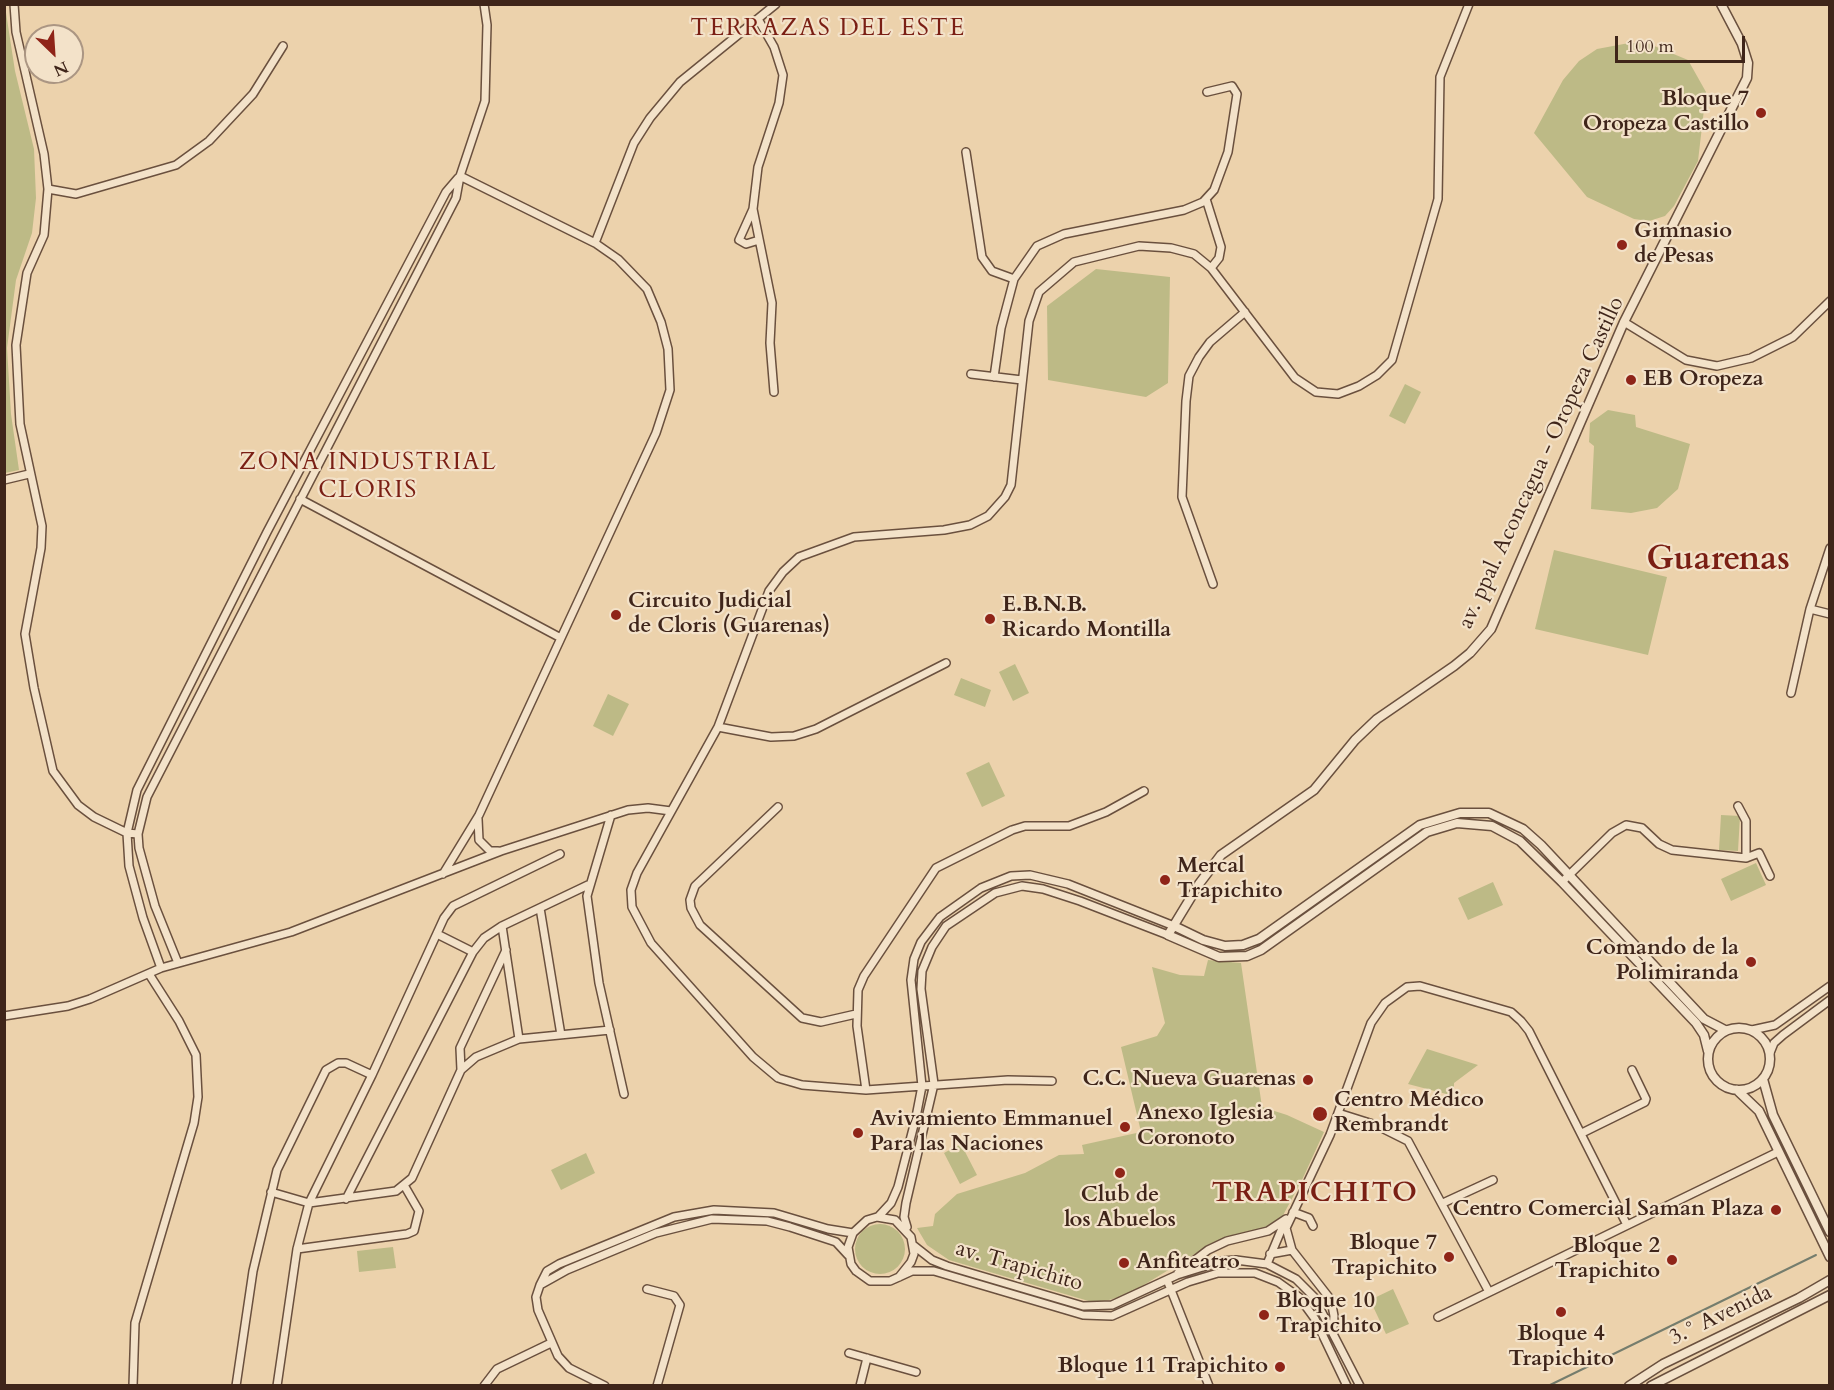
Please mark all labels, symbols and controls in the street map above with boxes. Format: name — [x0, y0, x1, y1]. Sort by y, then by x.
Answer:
district label: TERRAZAS DEL ESTE — [690, 15, 966, 43]
north arrow — [24, 24, 84, 84]
scale bar — [1618, 24, 1748, 62]
text: 100 m — [1626, 34, 1674, 59]
text: N — [50, 56, 72, 81]
place label: Bloque 7 Oropeza Castillo — [1583, 87, 1749, 138]
marker: Bloque 7 Oropeza Castillo — [1754, 106, 1768, 120]
place label: Gimnasio de Pesas — [1634, 219, 1732, 270]
marker: Gimnasio de Pesas — [1615, 238, 1629, 252]
street label: av. ppal. Aconcagua - Oropeza Castillo — [1453, 293, 1631, 633]
place label: EB Oropeza — [1643, 367, 1764, 393]
marker: EB Oropeza — [1624, 373, 1638, 387]
district label: ZONA INDUSTRIAL CLORIS — [239, 449, 497, 505]
district label: Guarenas — [1646, 541, 1790, 581]
place label: Circuito Judicial de Cloris (Guarenas) — [628, 589, 830, 640]
place label: E.B.N.B. Ricardo Montilla — [1002, 593, 1171, 644]
marker: Circuito Judicial de Cloris (Guarenas) — [609, 608, 623, 622]
marker: E.B.N.B. Ricardo Montilla — [983, 612, 997, 626]
place label: Mercal Trapichito — [1177, 854, 1282, 906]
marker: Mercal Trapichito — [1158, 873, 1172, 887]
place label: Comando de la Polimiranda — [1586, 936, 1739, 987]
marker: Comando de la Polimiranda — [1744, 955, 1758, 969]
place label: C.C. Nueva Guarenas — [1082, 1067, 1296, 1093]
marker: C.C. Nueva Guarenas — [1301, 1073, 1315, 1087]
place label: Centro Médico Rembrandt — [1334, 1088, 1484, 1140]
place label: Anexo Iglesia Coronoto — [1137, 1101, 1274, 1152]
marker: Centro Médico Rembrandt — [1311, 1105, 1329, 1123]
place label: Avivamiento Emmanuel Para las Naciones — [870, 1107, 1113, 1158]
marker: Anexo Iglesia Coronoto — [1118, 1120, 1132, 1134]
marker: Avivamiento Emmanuel Para las Naciones — [851, 1126, 865, 1140]
marker: Club de los Abuelos — [1113, 1166, 1127, 1180]
district label: TRAPICHITO — [1211, 1178, 1419, 1212]
place label: Club de los Abuelos — [1064, 1183, 1176, 1234]
place label: Centro Comercial Saman Plaza — [1452, 1197, 1764, 1223]
marker: Centro Comercial Saman Plaza — [1769, 1203, 1783, 1217]
place label: Bloque 7 Trapichito — [1332, 1231, 1437, 1282]
place label: Bloque 2 Trapichito — [1555, 1234, 1660, 1286]
street label: av. Trapichito — [952, 1236, 1086, 1298]
place label: Anfiteatro — [1136, 1250, 1240, 1276]
marker: Bloque 7 Trapichito — [1442, 1250, 1456, 1264]
marker: Bloque 2 Trapichito — [1665, 1253, 1679, 1267]
marker: Anfiteatro — [1117, 1256, 1131, 1270]
street label: 3.° Avenida — [1665, 1280, 1777, 1352]
place label: Bloque 10 Trapichito — [1276, 1289, 1381, 1340]
marker: Bloque 4 Trapichito — [1554, 1305, 1568, 1319]
marker: Bloque 10 Trapichito — [1257, 1308, 1271, 1322]
place label: Bloque 4 Trapichito — [1508, 1322, 1614, 1374]
place label: Bloque 11 Trapichito — [1058, 1354, 1268, 1380]
marker: Bloque 11 Trapichito — [1273, 1360, 1287, 1374]

